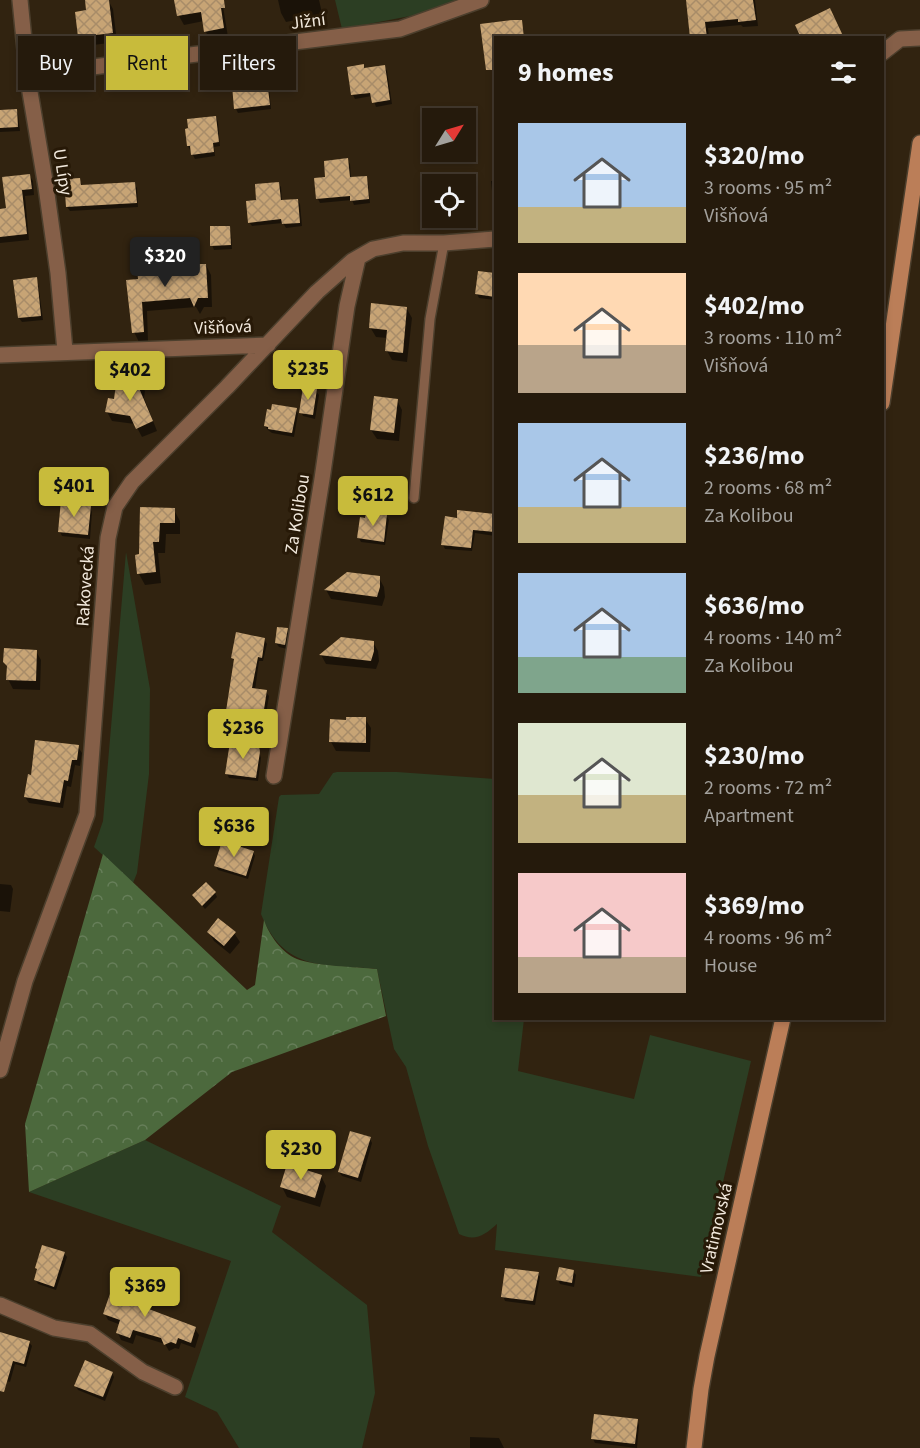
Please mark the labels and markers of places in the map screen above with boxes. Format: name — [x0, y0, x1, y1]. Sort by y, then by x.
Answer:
pin: $320 — [129, 237, 201, 288]
pin: $235 — [272, 350, 344, 401]
pin: $402 — [94, 351, 166, 402]
pin: $401 — [38, 467, 110, 518]
pin: $612 — [337, 476, 409, 527]
pin: $236 — [207, 709, 279, 760]
pin: $636 — [198, 807, 270, 858]
pin: $230 — [265, 1130, 337, 1181]
pin: $369 — [109, 1267, 181, 1318]

